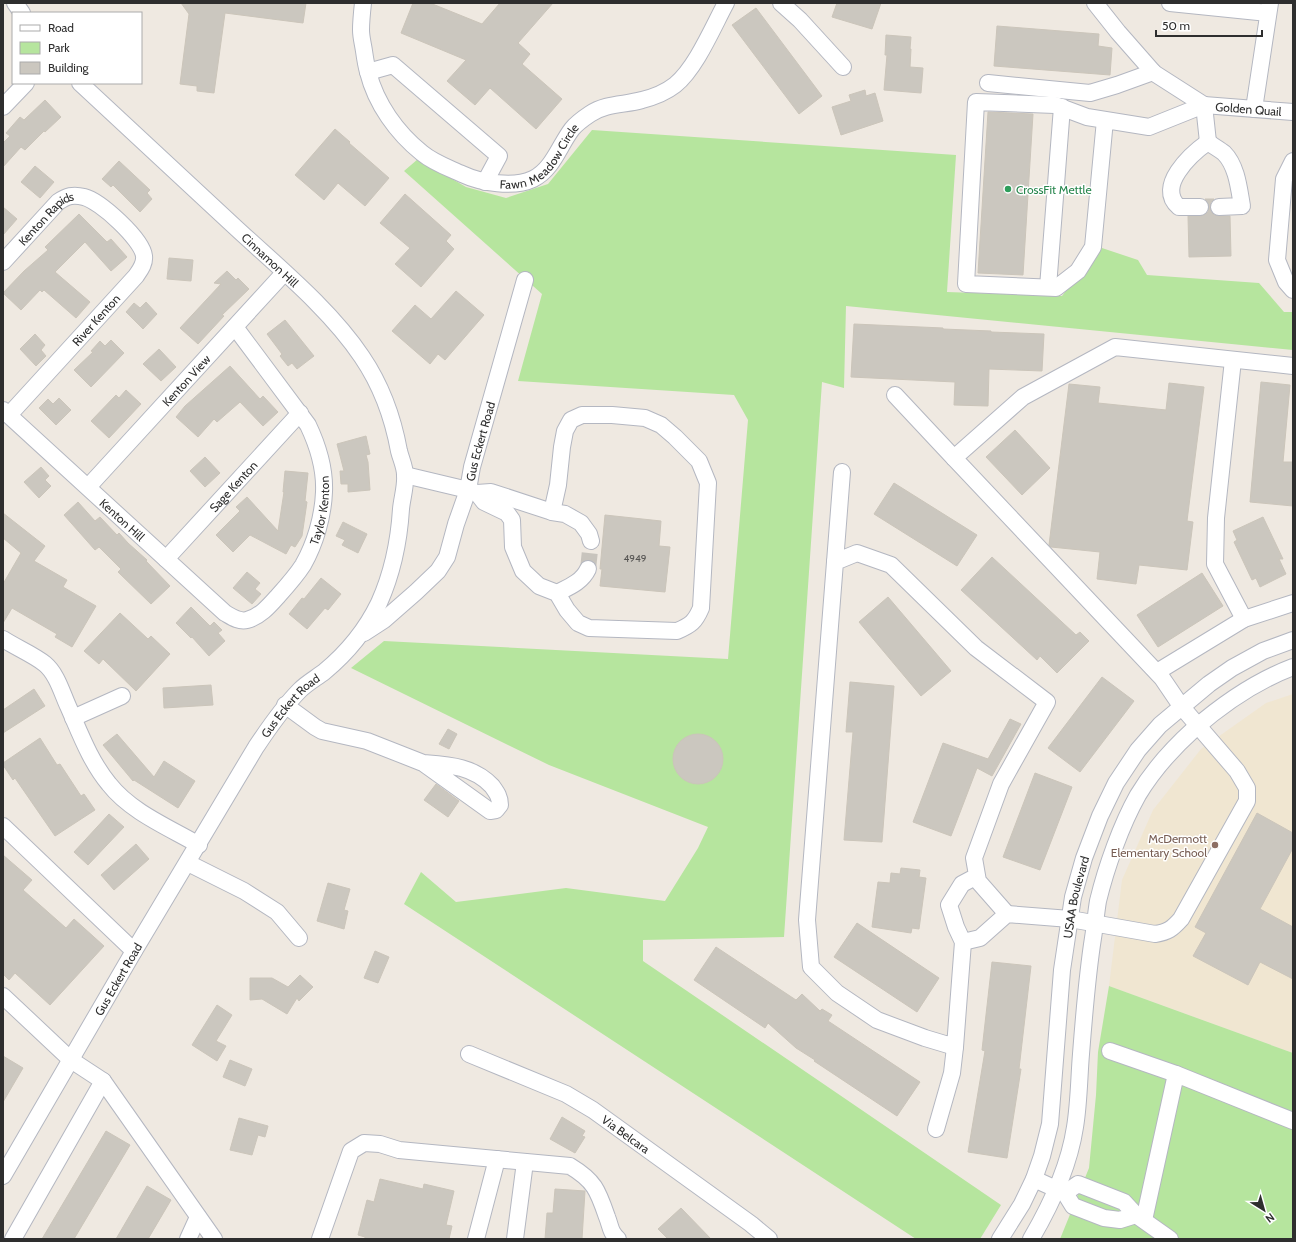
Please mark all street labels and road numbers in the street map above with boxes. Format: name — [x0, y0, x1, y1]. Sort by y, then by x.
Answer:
street label: Golden Quail — [1215, 98, 1282, 119]
street label: Fawn Meadow Circle — [499, 120, 581, 191]
street label: Kenton Rapids — [15, 188, 75, 248]
street label: Cinnamon Hill — [238, 230, 302, 290]
street label: River Kenton — [69, 291, 123, 349]
street label: Kenton View — [159, 351, 213, 409]
street label: Gus Eckert Road — [462, 400, 498, 482]
street label: Sage Kenton — [206, 457, 260, 515]
street label: Taylor Kenton — [306, 475, 332, 547]
street label: Kenton Hill — [97, 495, 148, 544]
street label: Gus Eckert Road — [257, 670, 322, 740]
street label: USAA Boulevard — [1059, 854, 1092, 939]
street label: Gus Eckert Road — [91, 940, 145, 1018]
street label: Via Belcara — [599, 1111, 653, 1156]

